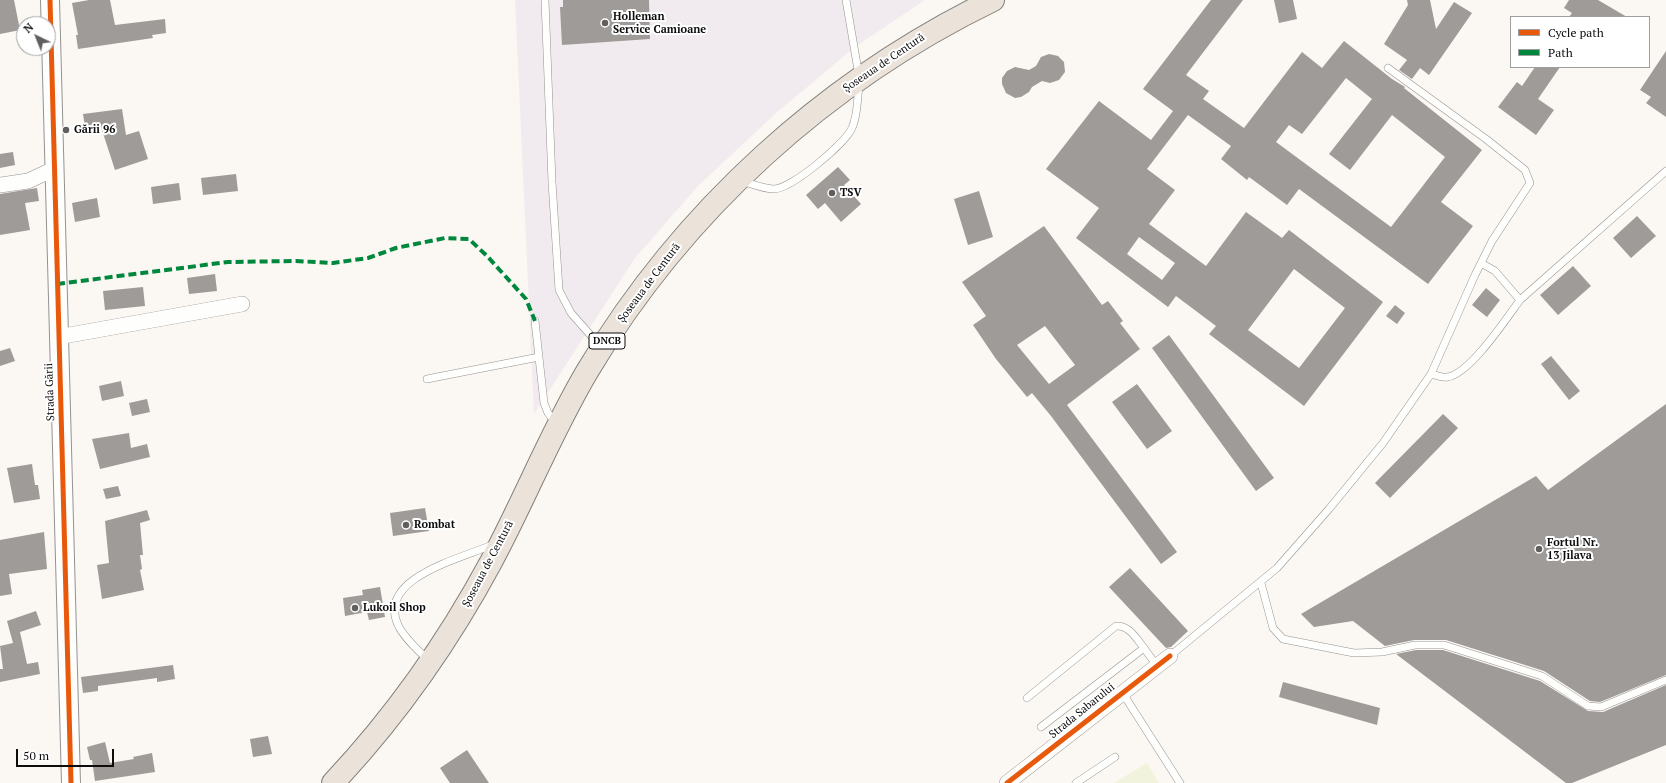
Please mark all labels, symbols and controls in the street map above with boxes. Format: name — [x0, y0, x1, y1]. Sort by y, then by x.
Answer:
place label: Holleman Service Camioane — [613, 10, 706, 36]
north arrow — [16, 16, 56, 56]
legend — [1510, 16, 1650, 68]
marker: Holleman Service Camioane — [600, 18, 610, 28]
text: N — [21, 20, 36, 36]
text: Cycle path — [1548, 25, 1604, 40]
street label: Șoseaua de Centură — [841, 31, 927, 95]
text: Path — [1548, 45, 1573, 60]
place label: Gării 96 — [74, 123, 115, 137]
marker: Gării 96 — [61, 125, 71, 135]
place label: TSV — [840, 186, 862, 200]
marker: TSV — [827, 188, 837, 198]
street label: Șoseaua de Centură — [615, 241, 683, 325]
road number: DNCB — [589, 333, 625, 349]
street label: Strada Gării — [42, 363, 58, 421]
place label: Rombat — [414, 518, 455, 532]
street label: Șoseaua de Centură — [460, 519, 516, 609]
marker: Rombat — [401, 520, 411, 530]
place label: Fortul Nr. 13 Jilava — [1547, 536, 1598, 562]
marker: Fortul Nr. 13 Jilava — [1534, 544, 1544, 554]
place label: Lukoil Shop — [363, 601, 426, 615]
marker: Lukoil Shop — [350, 603, 360, 613]
street label: Strada Sabarului — [1047, 681, 1117, 741]
scale bar — [18, 741, 116, 767]
text: 50 m — [23, 748, 49, 763]

